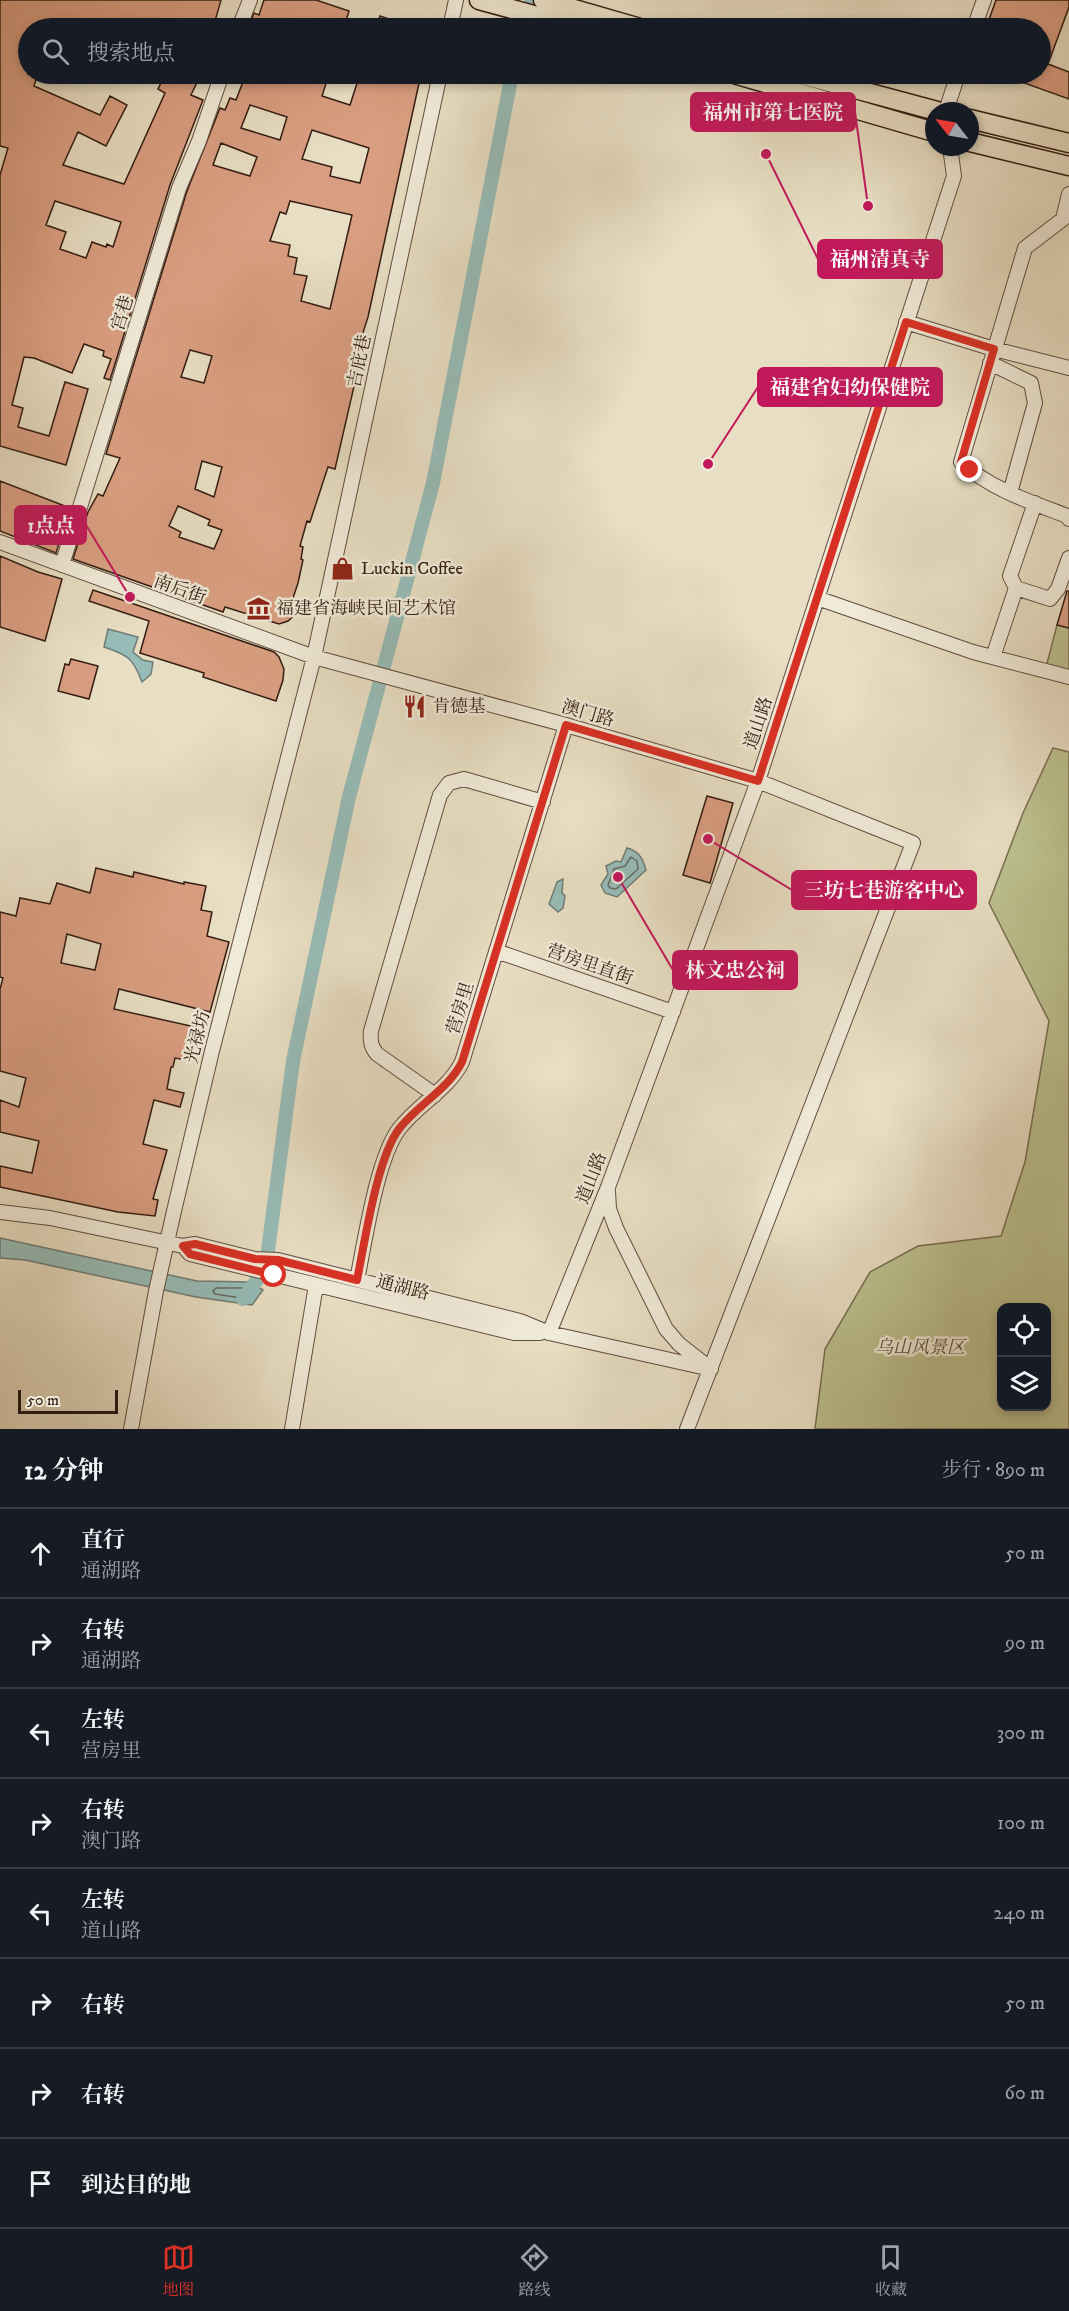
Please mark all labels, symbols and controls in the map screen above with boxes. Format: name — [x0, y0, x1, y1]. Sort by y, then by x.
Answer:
search box — [18, 18, 1051, 84]
icon: search — [39, 35, 72, 68]
text: 搜索地点 — [87, 40, 175, 67]
callout: 福州市第七医院 — [691, 93, 855, 131]
text: 福州市第七医院 — [703, 101, 843, 126]
north arrow — [925, 102, 979, 156]
callout: 福州清真寺 — [818, 240, 942, 278]
text: 福州清真寺 — [830, 248, 930, 273]
street label: 宫巷 — [107, 293, 139, 334]
street label: 吉庇巷 — [344, 333, 376, 390]
callout: 福建省妇幼保健院 — [758, 368, 942, 406]
text: 福建省妇幼保健院 — [770, 376, 930, 401]
route end — [956, 456, 982, 482]
callout: 1点点 — [15, 506, 86, 544]
text: 1点点 — [27, 514, 75, 539]
shop icon: Luckin Coffee — [330, 555, 356, 581]
place label: Luckin Coffee — [361, 558, 463, 580]
street label: 南后街 — [151, 570, 209, 610]
museum icon: 福建省海峡民间艺术馆 — [245, 595, 271, 621]
place label: 福建省海峡民间艺术馆 — [276, 598, 456, 620]
restaurant icon: 肯德基 — [401, 693, 427, 719]
street label: 道山路 — [740, 694, 778, 752]
place label: 肯德基 — [432, 696, 486, 718]
street label: 澳门路 — [559, 696, 617, 732]
callout: 三坊七巷游客中心 — [792, 871, 976, 909]
text: 三坊七巷游客中心 — [804, 879, 964, 904]
street label: 营房里直街 — [544, 940, 636, 990]
callout: 林文忠公祠 — [673, 951, 797, 989]
text: 林文忠公祠 — [685, 959, 785, 984]
street label: 营房里 — [443, 979, 479, 1037]
street label: 光禄坊 — [181, 1008, 215, 1066]
street label: 道山路 — [572, 1149, 612, 1208]
route start — [260, 1261, 286, 1287]
street label: 通湖路 — [374, 1271, 432, 1305]
map controls — [997, 1303, 1051, 1411]
button: locate — [997, 1303, 1051, 1357]
park label: 乌山风景区 — [875, 1337, 967, 1359]
button: layers — [997, 1357, 1051, 1411]
scale bar — [18, 1387, 118, 1414]
text: 50 m — [27, 1390, 59, 1410]
text: 12 分钟 — [24, 1455, 104, 1488]
text: 步行 · 890 m — [942, 1458, 1045, 1483]
text: 直行 — [81, 1527, 125, 1554]
icon: ahead — [24, 1537, 57, 1570]
text: 50 m — [1005, 1541, 1045, 1566]
text: 通湖路 — [81, 1559, 141, 1584]
text: 右转 — [81, 1617, 125, 1644]
icon: right — [24, 1627, 57, 1660]
text: 90 m — [1005, 1631, 1045, 1656]
text: 通湖路 — [81, 1649, 141, 1674]
text: 左转 — [81, 1707, 125, 1734]
icon: left — [24, 1717, 57, 1750]
text: 300 m — [997, 1721, 1045, 1746]
text: 营房里 — [81, 1739, 141, 1764]
text: 右转 — [81, 1797, 125, 1824]
icon: right — [24, 1807, 57, 1840]
text: 100 m — [997, 1811, 1045, 1836]
text: 澳门路 — [81, 1829, 141, 1854]
text: 左转 — [81, 1887, 125, 1914]
icon: left — [24, 1897, 57, 1930]
text: 240 m — [994, 1901, 1045, 1926]
text: 道山路 — [81, 1919, 141, 1944]
icon: right — [24, 1987, 57, 2020]
text: 50 m — [1005, 1991, 1045, 2016]
text: 右转 — [81, 1992, 125, 2019]
icon: right — [24, 2077, 57, 2110]
text: 60 m — [1005, 2081, 1045, 2106]
text: 右转 — [81, 2082, 125, 2109]
icon: arrive — [24, 2167, 57, 2200]
text: 到达目的地 — [81, 2172, 191, 2199]
tab: 地图 — [162, 2241, 195, 2300]
tab: 路线 — [518, 2241, 551, 2300]
tab: 收藏 — [874, 2241, 907, 2300]

